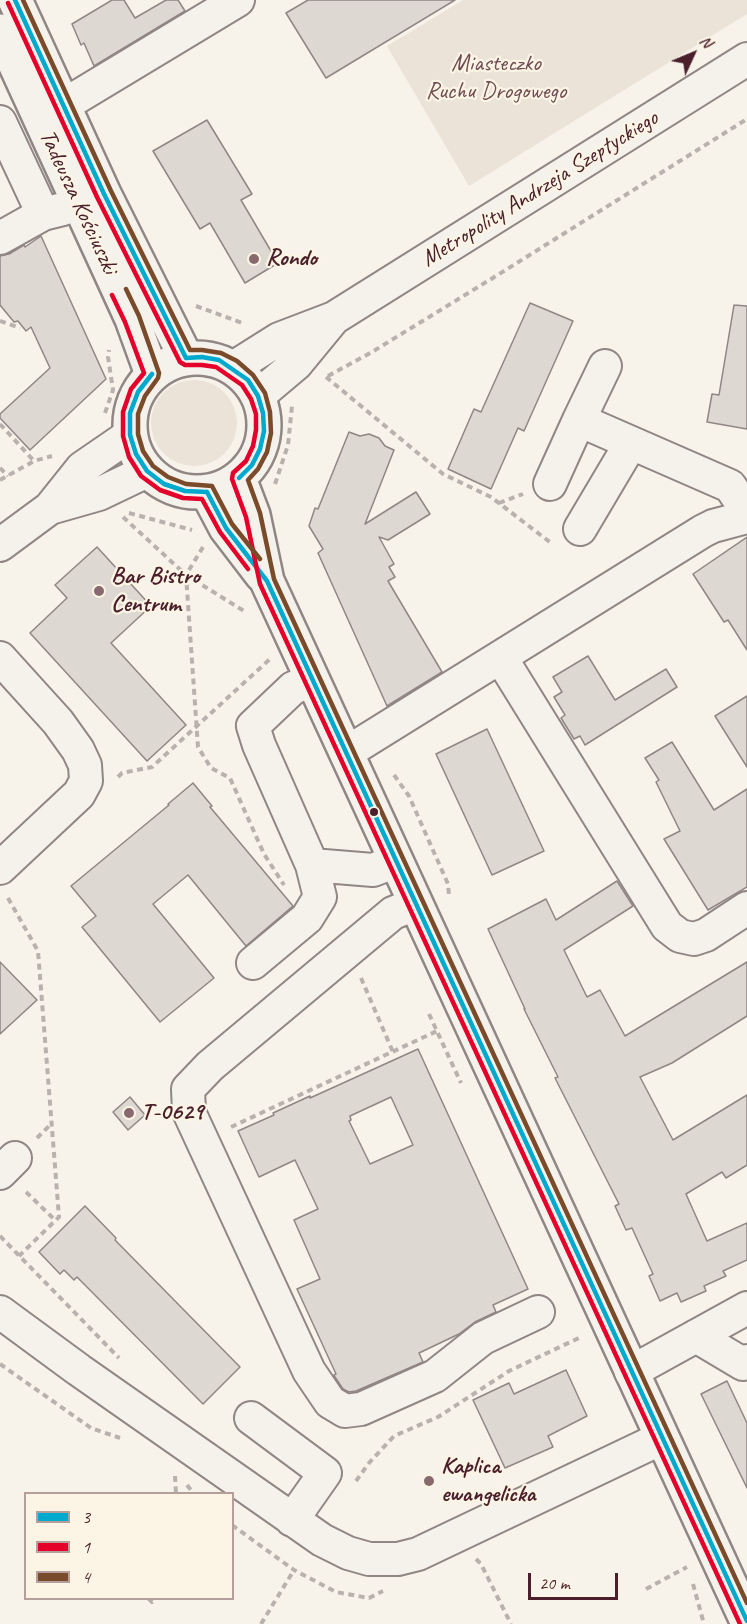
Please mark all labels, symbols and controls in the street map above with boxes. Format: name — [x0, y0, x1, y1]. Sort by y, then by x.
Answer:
north arrow — [663, 24, 723, 84]
text: N — [695, 31, 717, 52]
park label: Miasteczko Ruchu Drogowego — [426, 50, 566, 106]
street label: Metropolity Andrzeja Szeptyckiego — [416, 104, 664, 274]
street label: Tadeusza Kościuszki — [32, 125, 124, 279]
place label: Rondo — [266, 245, 317, 273]
marker: Rondo — [247, 252, 261, 266]
place label: Bar Bistro Centrum — [111, 563, 200, 619]
marker: Bar Bistro Centrum — [92, 584, 106, 598]
unlabelled marker — [368, 806, 380, 818]
place label: T-0629 — [141, 1099, 203, 1127]
marker: T-0629 — [122, 1106, 136, 1120]
place label: Kaplica ewangelicka — [441, 1453, 535, 1509]
marker: Kaplica ewangelicka — [422, 1474, 436, 1488]
legend — [24, 1492, 234, 1600]
text: 3 — [82, 1506, 90, 1528]
text: 1 — [82, 1536, 90, 1558]
scale bar — [531, 1561, 621, 1599]
text: 4 — [82, 1566, 90, 1588]
text: 20 m — [539, 1572, 570, 1594]

